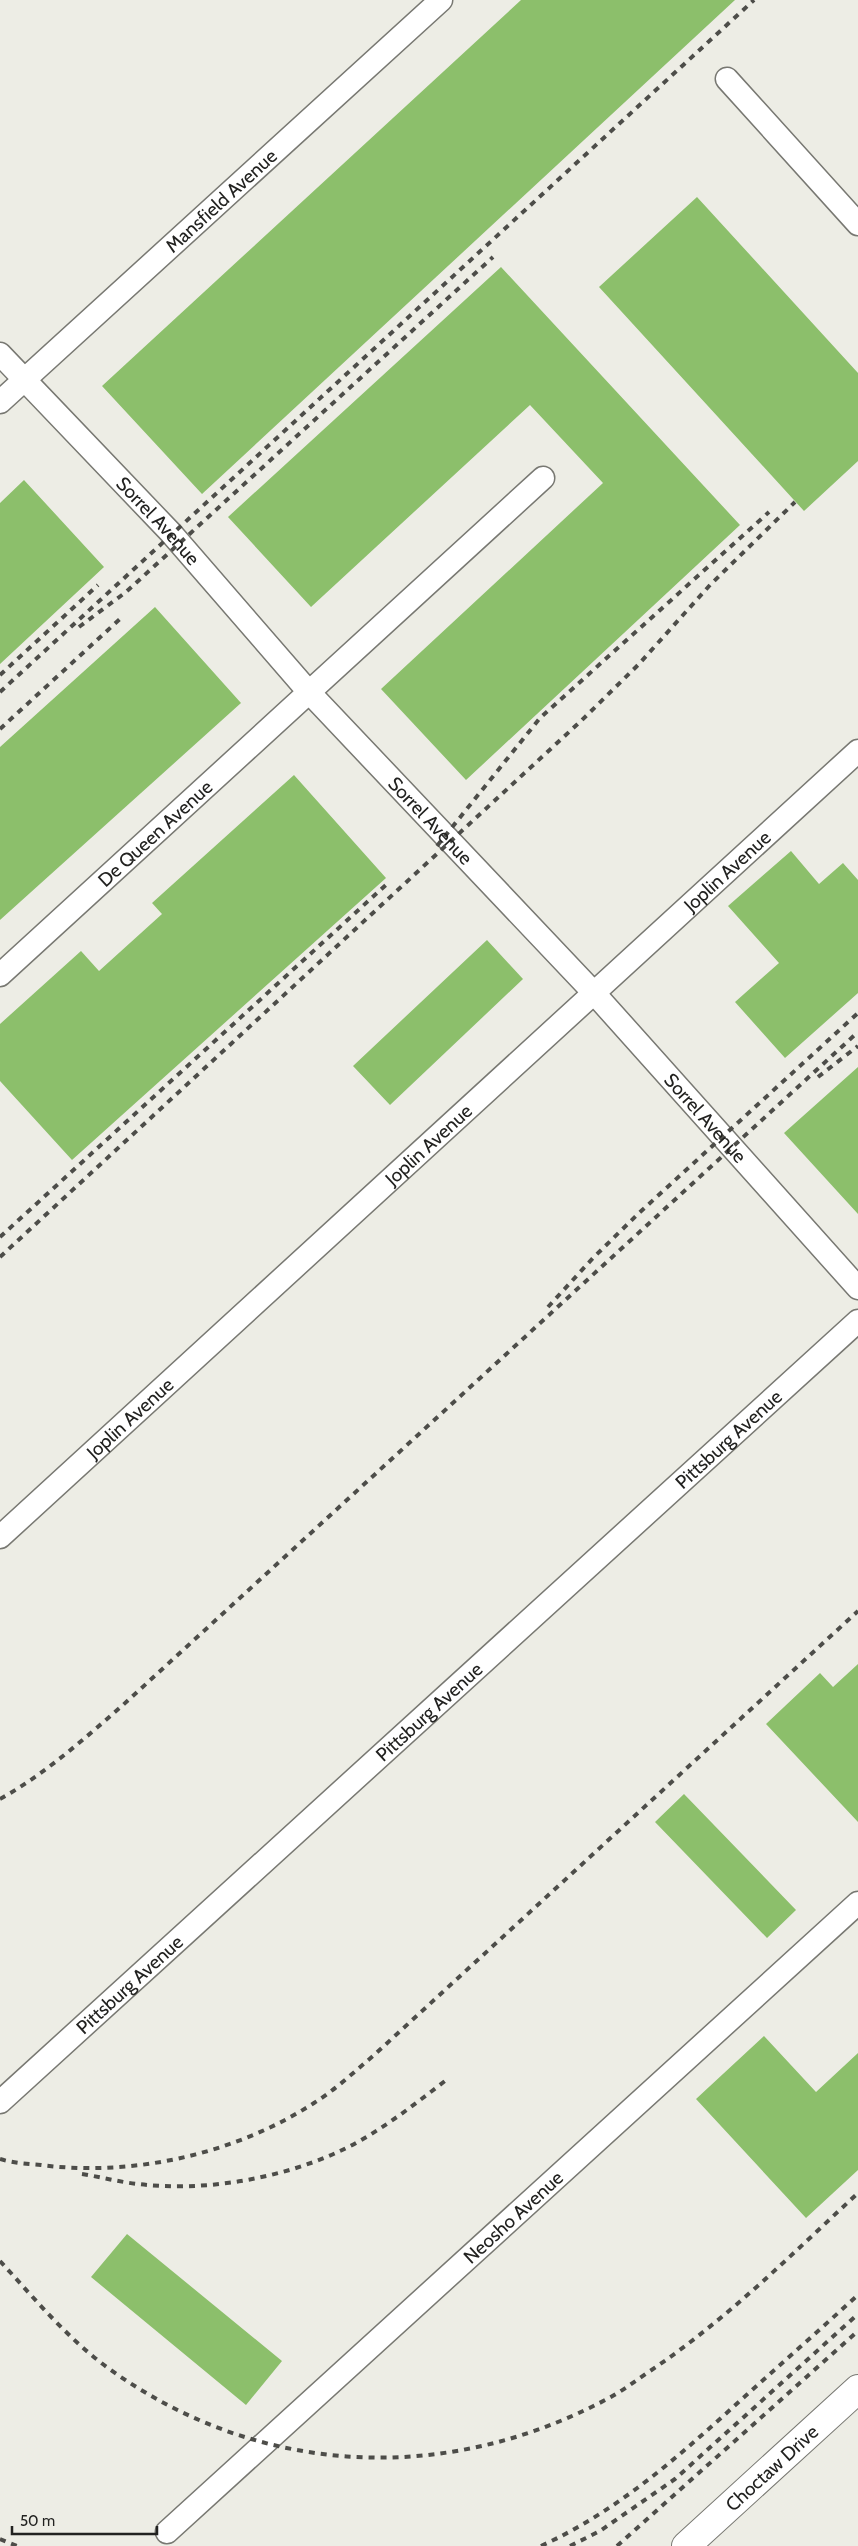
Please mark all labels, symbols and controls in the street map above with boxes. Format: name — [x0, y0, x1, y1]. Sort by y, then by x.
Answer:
street label: Mansfield Avenue — [161, 144, 282, 257]
street label: Sorrel Avenue — [111, 472, 205, 570]
street label: Sorrel Avenue — [383, 772, 477, 870]
street label: De Queen Avenue — [93, 775, 217, 892]
street label: Joplin Avenue — [679, 826, 776, 917]
street label: Sorrel Avenue — [659, 1069, 751, 1168]
street label: Joplin Avenue — [380, 1099, 477, 1191]
street label: Joplin Avenue — [81, 1373, 178, 1465]
street label: Pittsburg Avenue — [671, 1385, 787, 1494]
street label: Pittsburg Avenue — [371, 1658, 487, 1766]
street label: Pittsburg Avenue — [72, 1930, 188, 2039]
street label: Neosho Avenue — [459, 2166, 568, 2268]
street label: Choctaw Drive — [721, 2420, 823, 2516]
scale bar — [12, 2504, 158, 2536]
text: 50 m — [20, 2512, 55, 2530]

